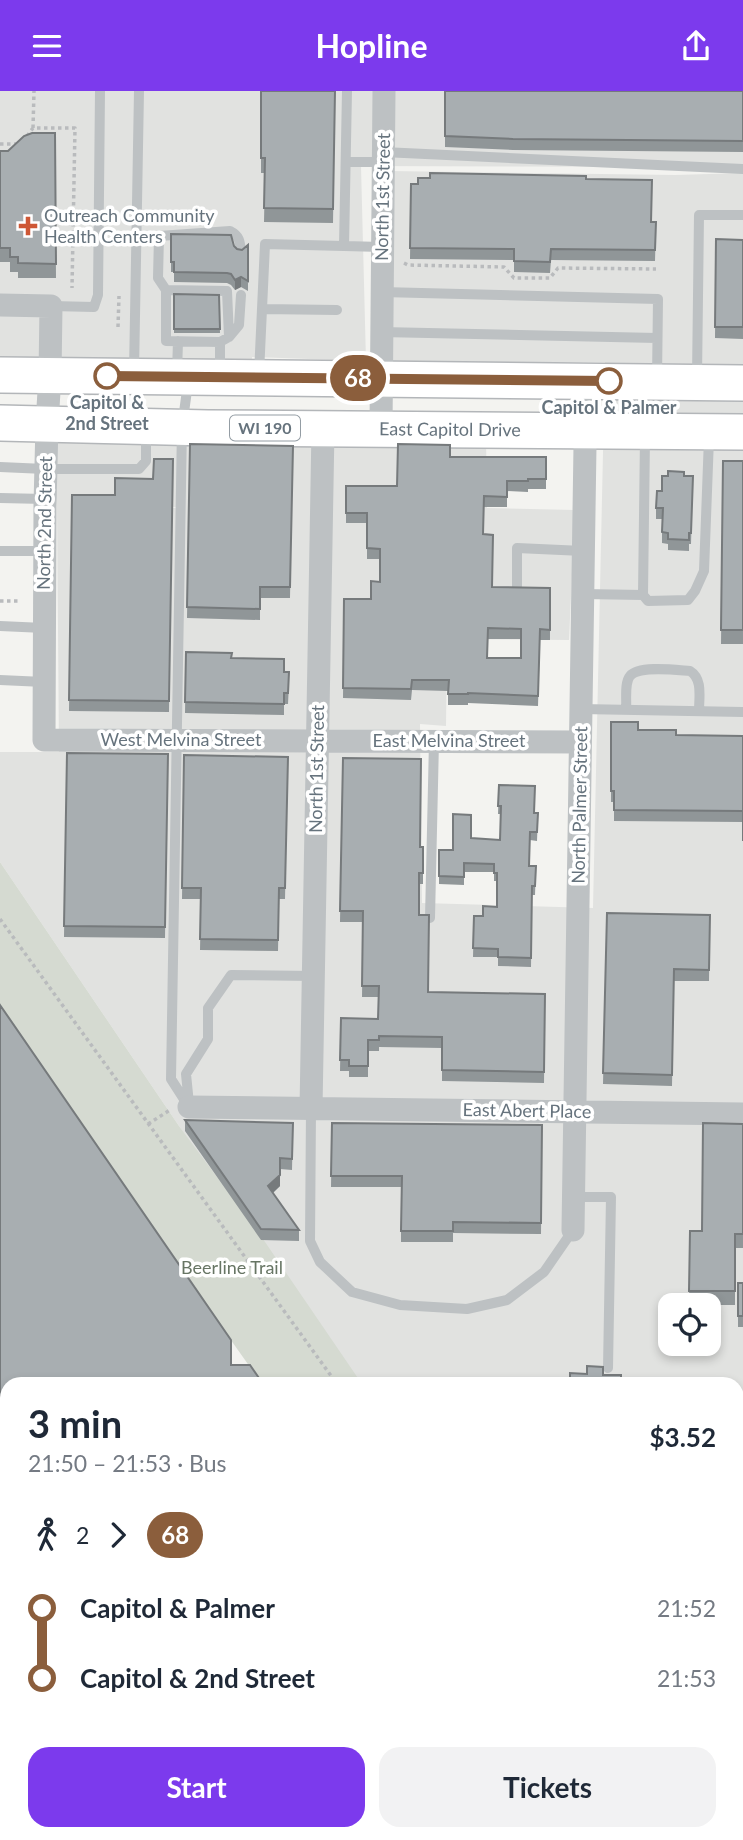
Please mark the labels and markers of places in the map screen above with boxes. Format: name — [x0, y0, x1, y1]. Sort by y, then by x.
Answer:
place label: Outreach Community Health Centers — [44, 204, 215, 247]
marker: Outreach Community Health Centers — [18, 216, 38, 236]
marker: Capitol & 2nd Street — [94, 363, 120, 389]
marker: Capitol & Palmer — [596, 368, 622, 394]
place label: Capitol & 2nd Street — [65, 391, 149, 434]
place label: Capitol & Palmer — [542, 396, 677, 418]

